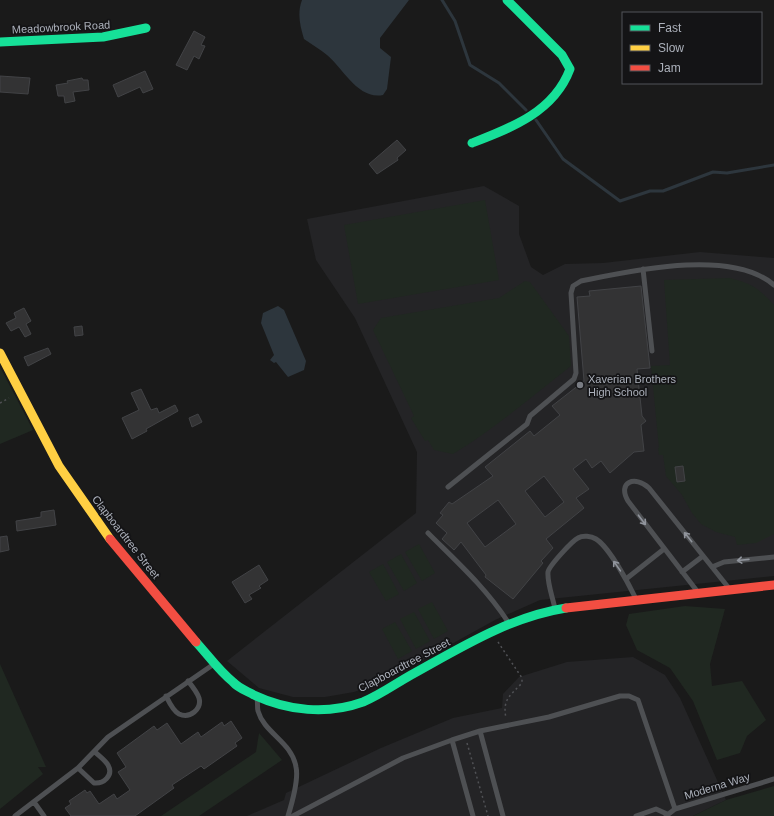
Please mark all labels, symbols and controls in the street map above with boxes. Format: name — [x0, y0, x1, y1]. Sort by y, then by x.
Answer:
legend — [622, 12, 762, 84]
street label: Meadowbrook Road — [12, 18, 110, 36]
text: Fast — [658, 21, 682, 35]
text: Slow — [658, 41, 684, 55]
text: Jam — [658, 61, 681, 75]
place label: Xaverian Brothers High School — [588, 373, 677, 398]
marker: Xaverian Brothers High School — [575, 380, 585, 390]
street label: Clapboardtree Street — [90, 493, 162, 581]
one-way arrow — [638, 514, 647, 525]
one-way arrow — [684, 532, 693, 543]
one-way arrow — [737, 556, 750, 564]
one-way arrow — [613, 561, 621, 572]
street label: Clapboardtree Street — [356, 636, 452, 694]
street label: Moderna Way — [683, 770, 752, 802]

